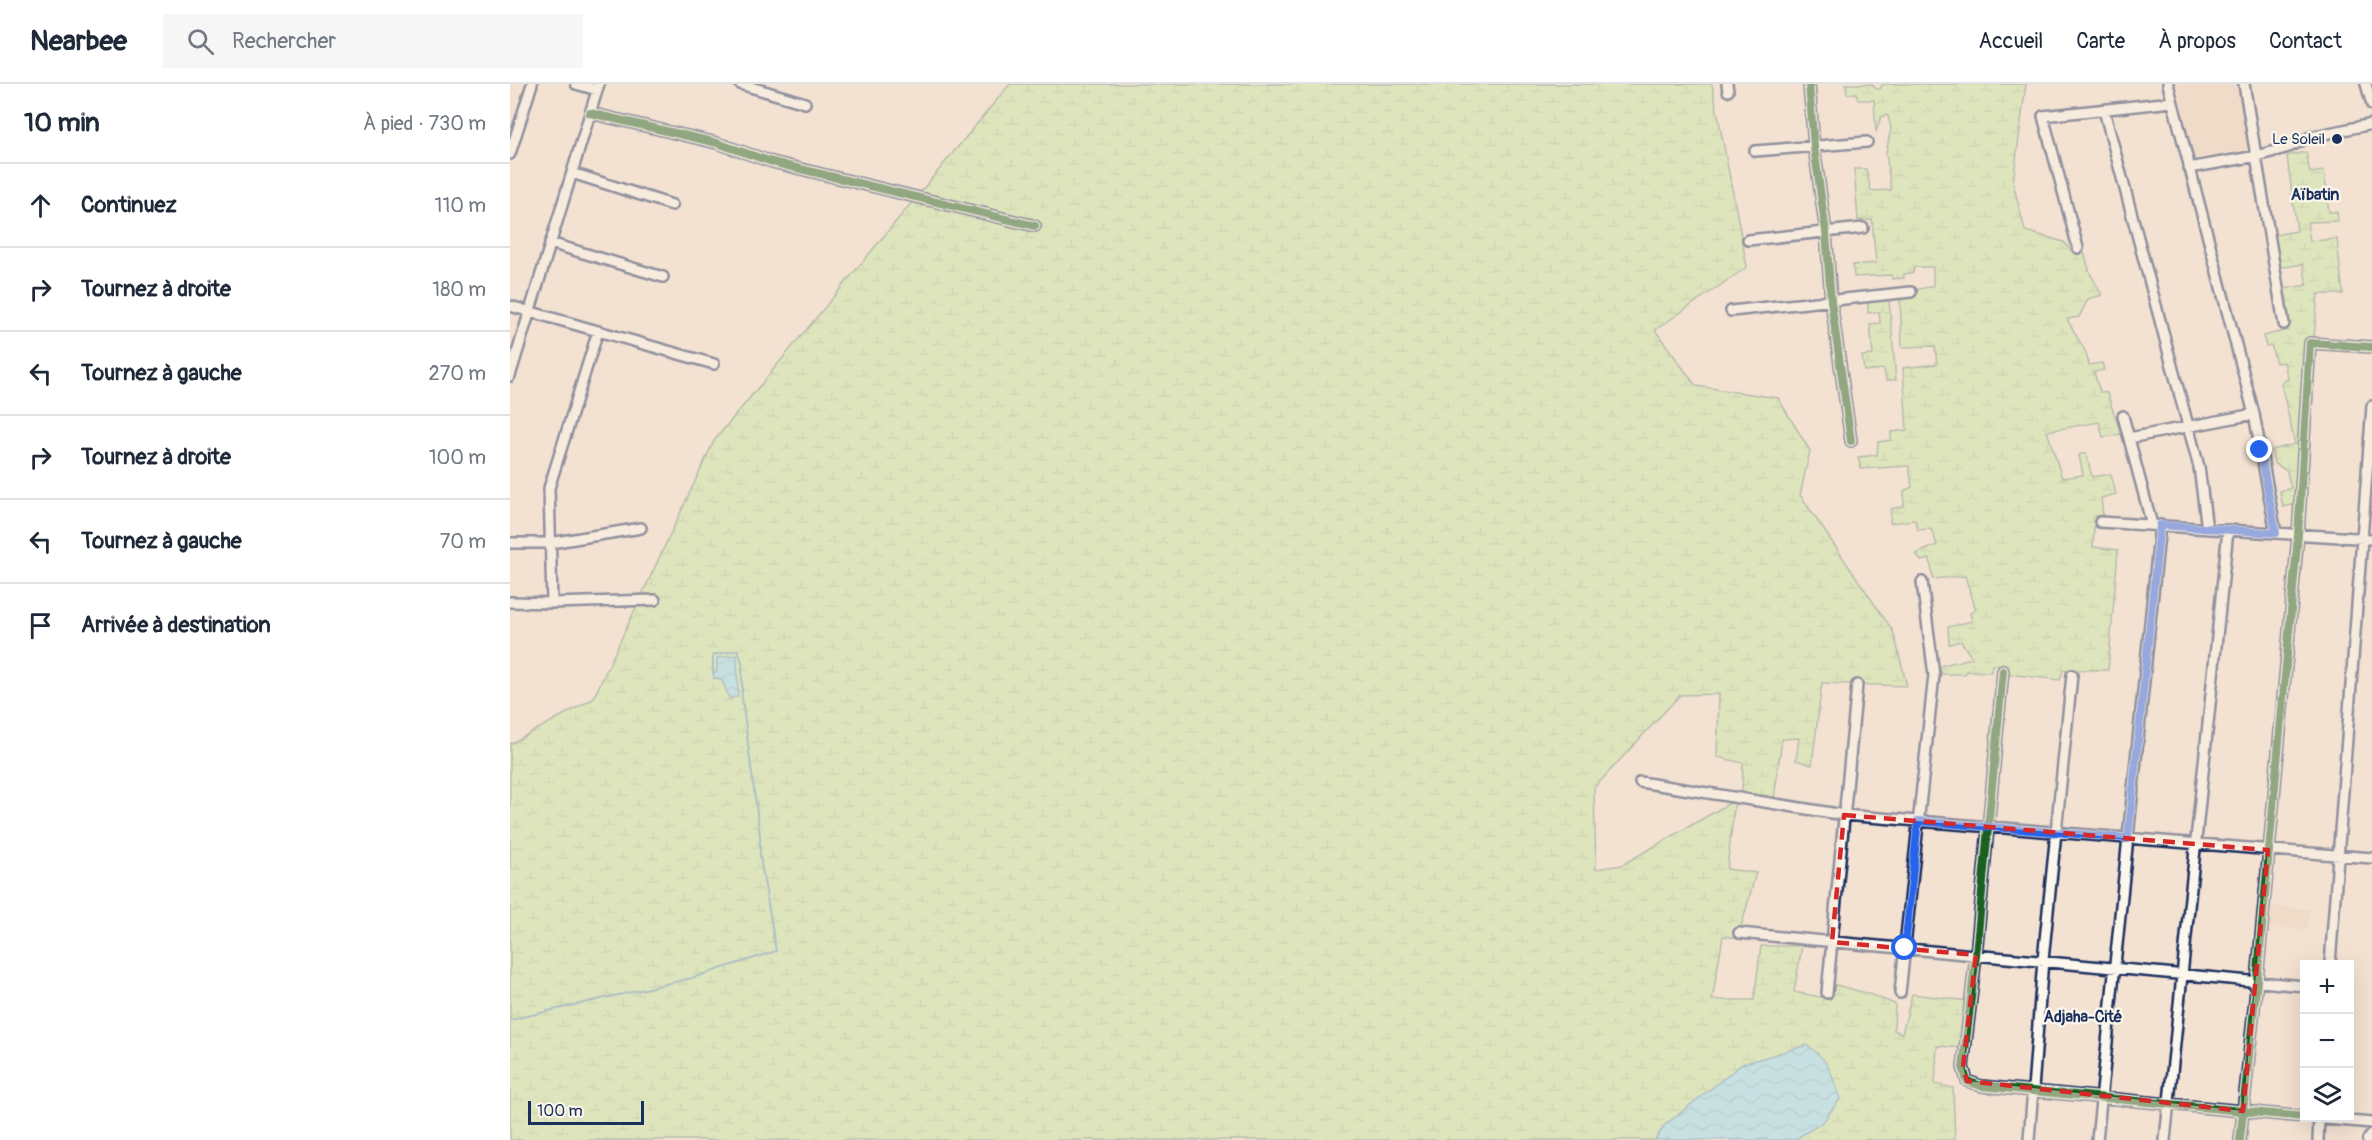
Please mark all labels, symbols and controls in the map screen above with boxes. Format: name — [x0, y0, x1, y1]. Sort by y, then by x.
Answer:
search box — [163, 14, 583, 68]
text: Nearbee — [30, 24, 127, 59]
icon: search — [184, 25, 217, 58]
text: Rechercher — [232, 27, 336, 55]
text: Accueil — [1979, 28, 2043, 55]
text: Carte — [2076, 28, 2125, 55]
text: À propos — [2158, 28, 2236, 55]
text: Contact — [2269, 28, 2342, 55]
text: 10 min — [24, 107, 100, 139]
text: À pied · 730 m — [363, 111, 486, 136]
place label: Le Soleil — [2272, 130, 2325, 149]
marker: Le Soleil — [2330, 132, 2344, 146]
district label: Aïbatin — [2291, 185, 2339, 205]
icon: ahead — [24, 189, 57, 222]
text: Continuez — [81, 191, 177, 219]
text: 110 m — [435, 193, 486, 218]
icon: right — [24, 273, 57, 306]
text: Tournez à droite — [81, 275, 231, 303]
text: 180 m — [432, 277, 486, 302]
icon: left — [24, 357, 57, 390]
text: Tournez à gauche — [81, 359, 242, 387]
text: 270 m — [428, 361, 486, 386]
route end — [2246, 436, 2272, 462]
icon: right — [24, 441, 57, 474]
text: Tournez à droite — [81, 443, 231, 471]
text: 100 m — [429, 445, 486, 470]
icon: left — [24, 525, 57, 558]
text: Tournez à gauche — [81, 527, 242, 555]
text: 70 m — [440, 529, 486, 554]
icon: arrive — [24, 609, 57, 642]
text: Arrivée à destination — [81, 611, 271, 639]
route start — [1891, 934, 1917, 960]
map controls — [2300, 960, 2354, 1122]
button: + — [2300, 960, 2354, 1014]
district label: Adjaha-Cité — [2044, 1007, 2123, 1027]
button: − — [2300, 1014, 2354, 1068]
button: layers — [2300, 1068, 2354, 1122]
scale bar — [528, 1098, 644, 1126]
text: 100 m — [537, 1101, 583, 1121]

